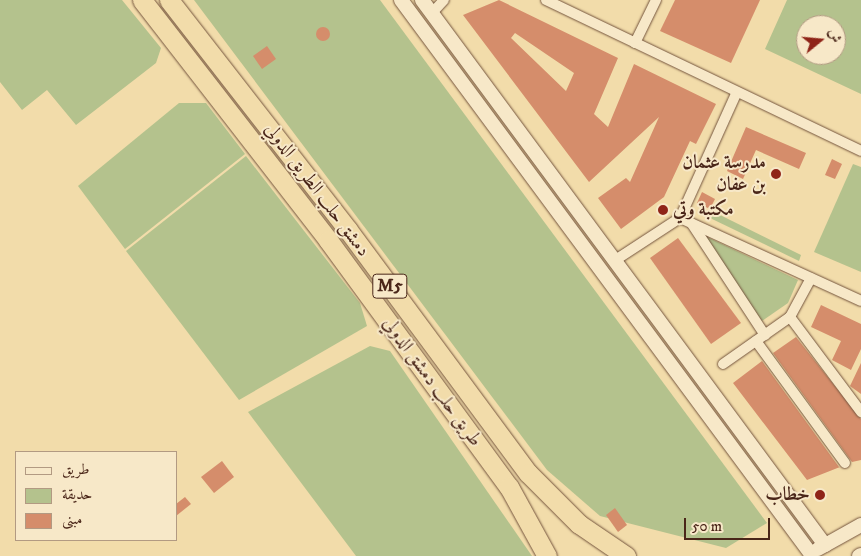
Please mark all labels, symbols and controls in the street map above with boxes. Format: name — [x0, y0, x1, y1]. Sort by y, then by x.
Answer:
north arrow — [796, 15, 846, 65]
text: ش — [824, 27, 845, 45]
street label: دمشق حلب الطريق الدولي — [259, 119, 375, 261]
place label: مدرسة عثمان بن عفان — [682, 152, 766, 196]
marker: مدرسة عثمان بن عفان — [770, 168, 782, 180]
place label: مكتبة وتي — [673, 199, 734, 221]
marker: مكتبة وتي — [657, 204, 669, 216]
road number: M5 — [371, 270, 409, 302]
street label: طريق حلب دمشق الدولي — [377, 313, 487, 451]
legend — [15, 451, 178, 541]
text: طريق — [62, 460, 89, 479]
place label: خطاب — [765, 484, 810, 506]
text: حديقة — [62, 485, 92, 504]
marker: خطاب — [814, 489, 826, 501]
scale bar — [686, 508, 772, 540]
text: مبنى — [62, 510, 82, 529]
text: 50 m — [692, 517, 722, 536]

